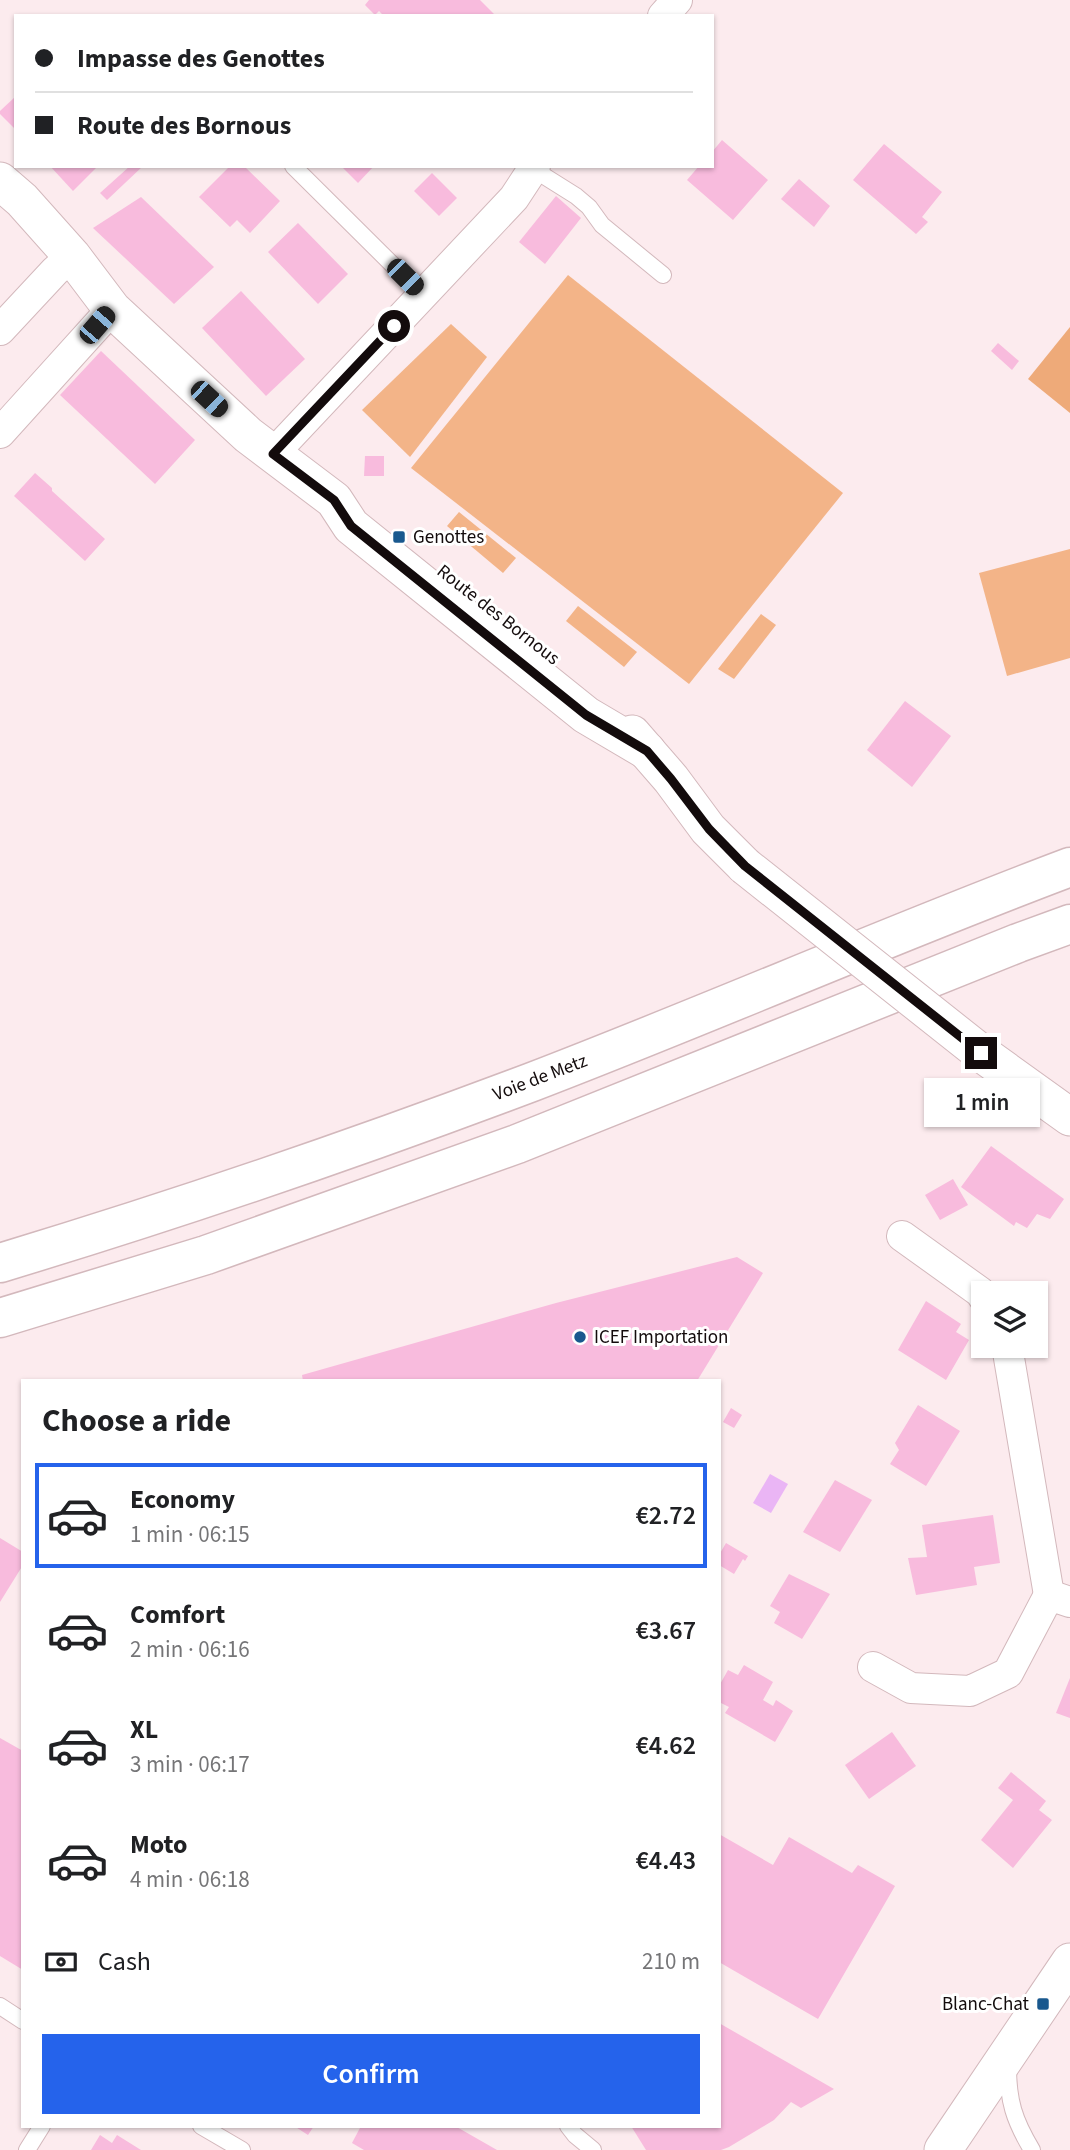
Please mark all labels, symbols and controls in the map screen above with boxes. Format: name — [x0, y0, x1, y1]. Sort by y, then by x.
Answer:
text: Impasse des Genottes — [77, 40, 325, 77]
text: Route des Bornous — [77, 107, 291, 144]
car — [383, 255, 428, 299]
car — [76, 302, 119, 348]
route start — [378, 310, 410, 342]
car — [187, 377, 232, 421]
place label: Genottes — [413, 524, 484, 551]
marker: Genottes — [391, 529, 407, 545]
street label: Route des Bornous — [431, 558, 565, 672]
route end — [965, 1037, 997, 1069]
street label: Voie de Metz — [489, 1048, 591, 1108]
callout: 1 min — [923, 1078, 1039, 1126]
text: 1 min — [955, 1086, 1009, 1119]
map controls — [971, 1281, 1048, 1358]
button: layers — [971, 1281, 1048, 1358]
place label: ICEF Importation — [594, 1324, 728, 1351]
marker: ICEF Importation — [572, 1329, 588, 1345]
text: Choose a ride — [42, 1398, 231, 1444]
text: Economy — [130, 1481, 235, 1518]
icon: car — [46, 1484, 109, 1547]
text: €2.72 — [635, 1497, 696, 1534]
text: 1 min · 06:15 — [130, 1518, 250, 1551]
text: Comfort — [130, 1596, 225, 1633]
icon: car — [46, 1599, 109, 1662]
text: €3.67 — [635, 1612, 696, 1649]
text: 2 min · 06:16 — [130, 1633, 250, 1666]
text: XL — [130, 1711, 158, 1748]
icon: car — [46, 1714, 109, 1777]
text: €4.62 — [635, 1727, 696, 1764]
text: 3 min · 06:17 — [130, 1748, 250, 1781]
text: Moto — [130, 1826, 187, 1863]
icon: car — [46, 1829, 109, 1892]
text: €4.43 — [635, 1842, 696, 1879]
text: 4 min · 06:18 — [130, 1863, 250, 1896]
icon: cash — [42, 1943, 80, 1981]
text: Cash — [98, 1943, 151, 1980]
text: 210 m — [642, 1945, 700, 1978]
place label: Blanc-Chat — [942, 1991, 1030, 2018]
marker: Blanc-Chat — [1035, 1996, 1051, 2012]
button: Confirm — [42, 2034, 700, 2114]

